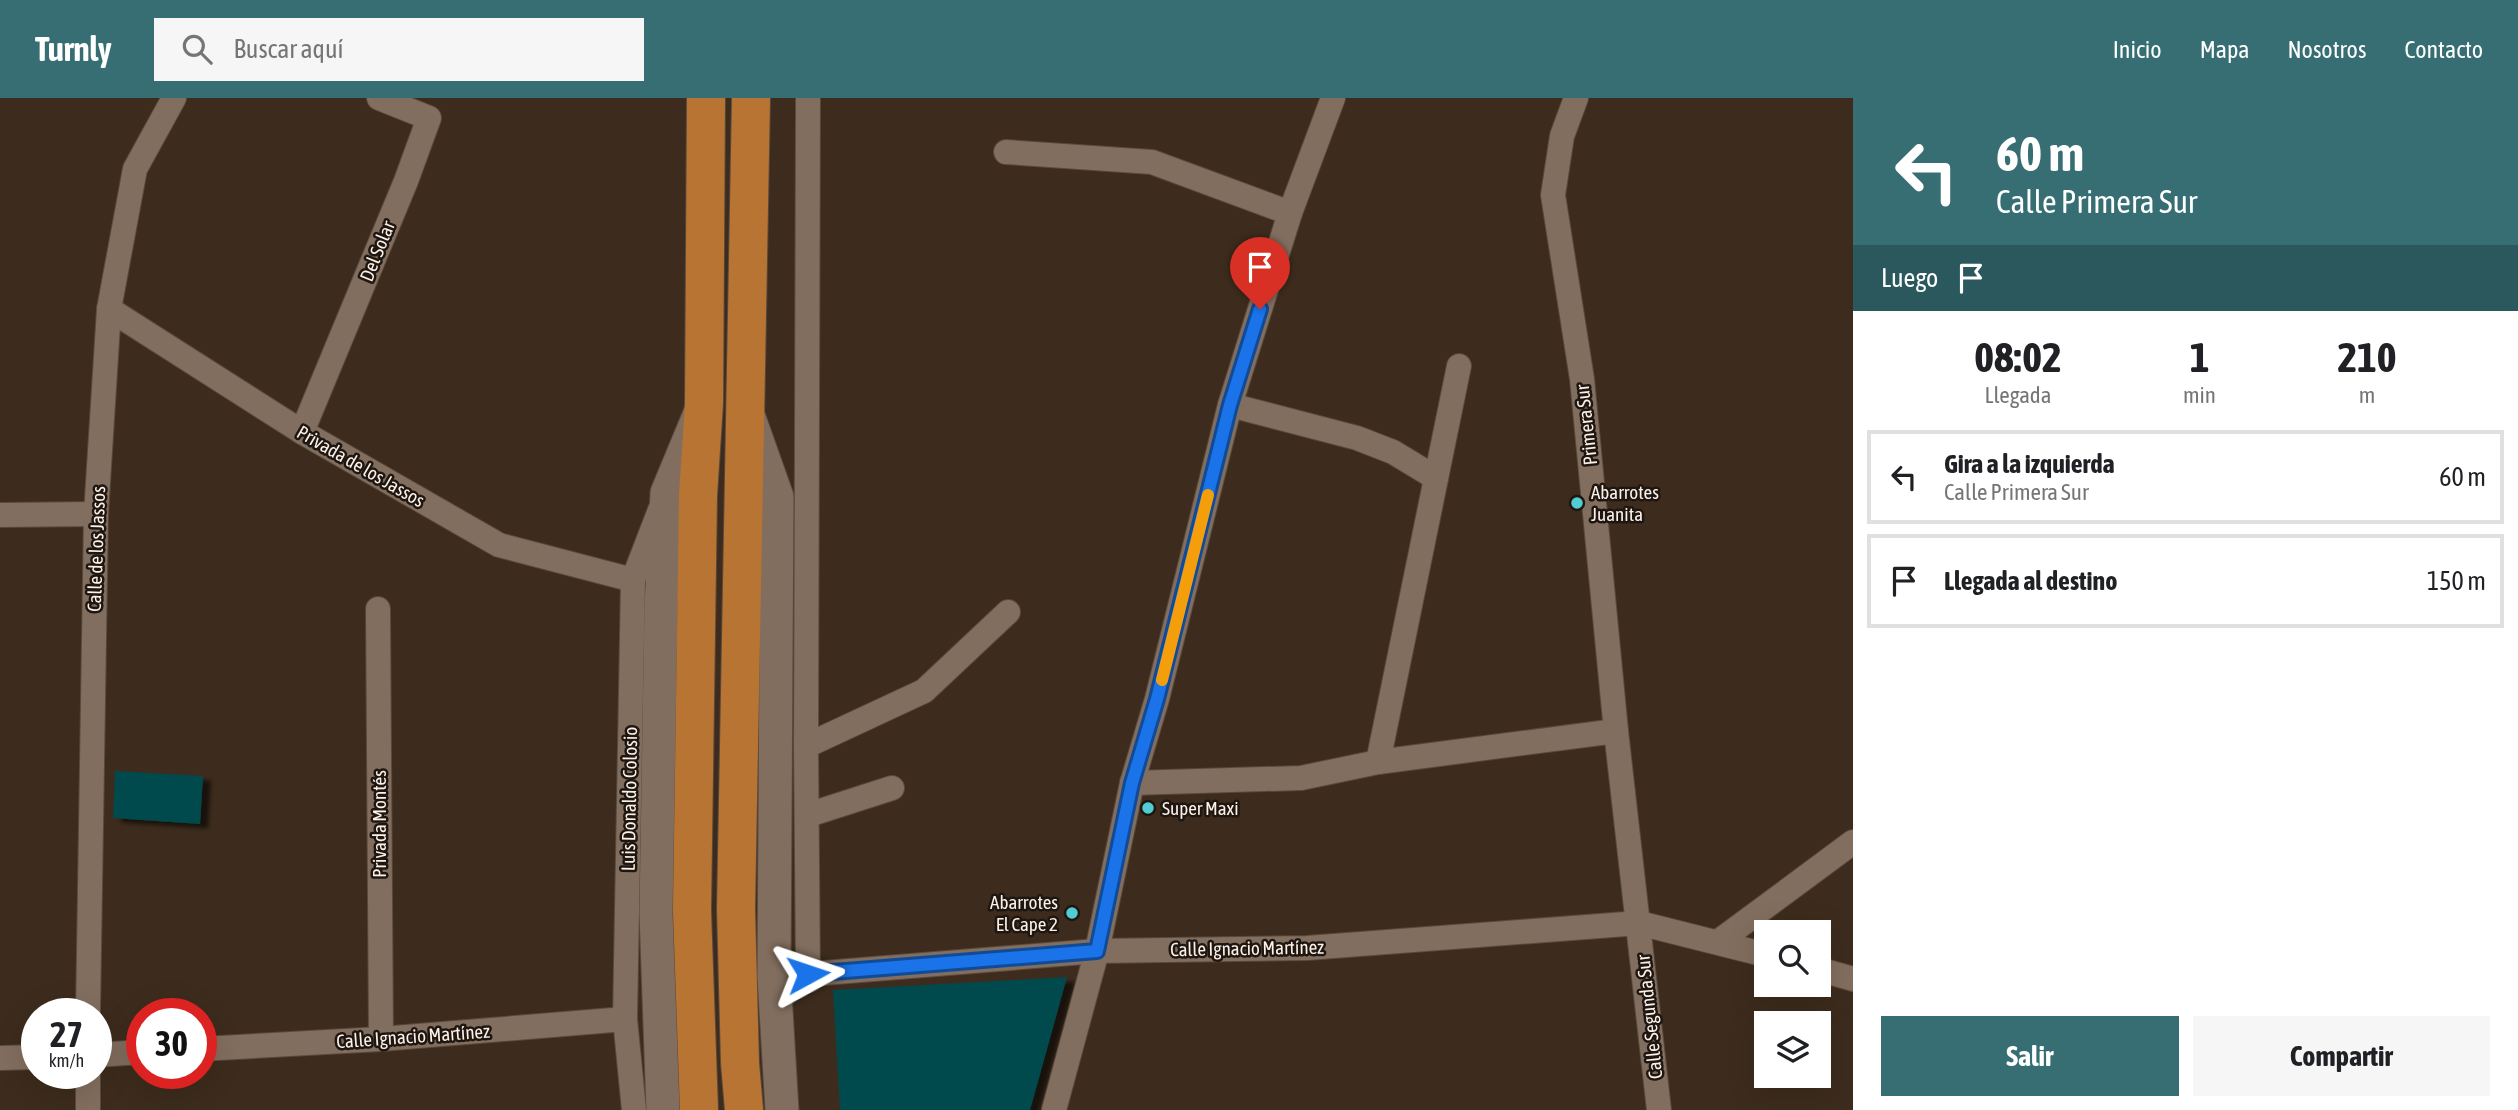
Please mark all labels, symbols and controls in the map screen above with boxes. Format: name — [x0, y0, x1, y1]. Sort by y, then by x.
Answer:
search box — [154, 18, 644, 81]
text: Turnly — [35, 30, 112, 68]
icon: search — [178, 30, 216, 68]
text: Buscar aquí — [234, 34, 344, 64]
text: Inicio — [2113, 36, 2162, 63]
text: Mapa — [2200, 36, 2249, 63]
text: Nosotros — [2287, 36, 2366, 63]
text: Contacto — [2404, 36, 2483, 63]
text: 60 m — [1996, 125, 2084, 181]
icon: left — [1881, 126, 1972, 217]
text: Calle Primera Sur — [1996, 183, 2197, 220]
street label: Del Solar — [355, 217, 399, 284]
pin — [1230, 237, 1290, 309]
icon: arrive — [1241, 248, 1279, 286]
icon: arrive — [1952, 259, 1990, 297]
text: Luego — [1881, 263, 1938, 293]
text: 08:02 — [1974, 333, 2062, 381]
text: 1 — [2190, 333, 2209, 381]
text: 210 — [2337, 333, 2397, 381]
text: Llegada — [1985, 382, 2051, 408]
text: min — [2183, 382, 2216, 408]
text: m — [2359, 382, 2375, 408]
street label: Primera Sur — [1571, 383, 1601, 466]
street label: Privada de los Jassos — [293, 421, 429, 512]
text: Gira a la izquierda — [1944, 449, 2115, 479]
icon: left — [1885, 458, 1923, 496]
text: 60 m — [2439, 462, 2486, 492]
text: Calle Primera Sur — [1944, 479, 2089, 505]
place label: Abarrotes Juanita — [1591, 481, 1659, 525]
street label: Calle de los Jassos — [83, 485, 109, 612]
marker: Abarrotes Juanita — [1569, 495, 1585, 511]
icon: arrive — [1885, 562, 1923, 600]
text: Llegada al destino — [1944, 566, 2117, 596]
text: 150 m — [2427, 566, 2486, 596]
street label: Luis Donaldo Colosio — [617, 727, 641, 871]
street label: Privada Montés — [368, 770, 390, 878]
place label: Super Maxi — [1162, 797, 1239, 819]
marker: Super Maxi — [1140, 800, 1156, 816]
place label: Abarrotes El Cape 2 — [990, 891, 1058, 935]
marker: Abarrotes El Cape 2 — [1064, 905, 1080, 921]
map controls — [1754, 920, 1831, 1088]
button: search — [1754, 920, 1831, 997]
street label: Calle Ignacio Martínez — [1170, 936, 1324, 960]
position arrow — [771, 937, 845, 1011]
street label: Calle Segunda Sur — [1631, 953, 1666, 1080]
speed limit sign: 30 — [126, 998, 217, 1089]
button: layers — [1754, 1011, 1831, 1088]
text: 27 — [50, 1014, 83, 1054]
button: Salir — [1881, 1016, 2179, 1096]
button: Compartir — [2193, 1016, 2490, 1096]
street label: Calle Ignacio Martínez — [335, 1020, 491, 1052]
text: km/h — [49, 1050, 84, 1071]

